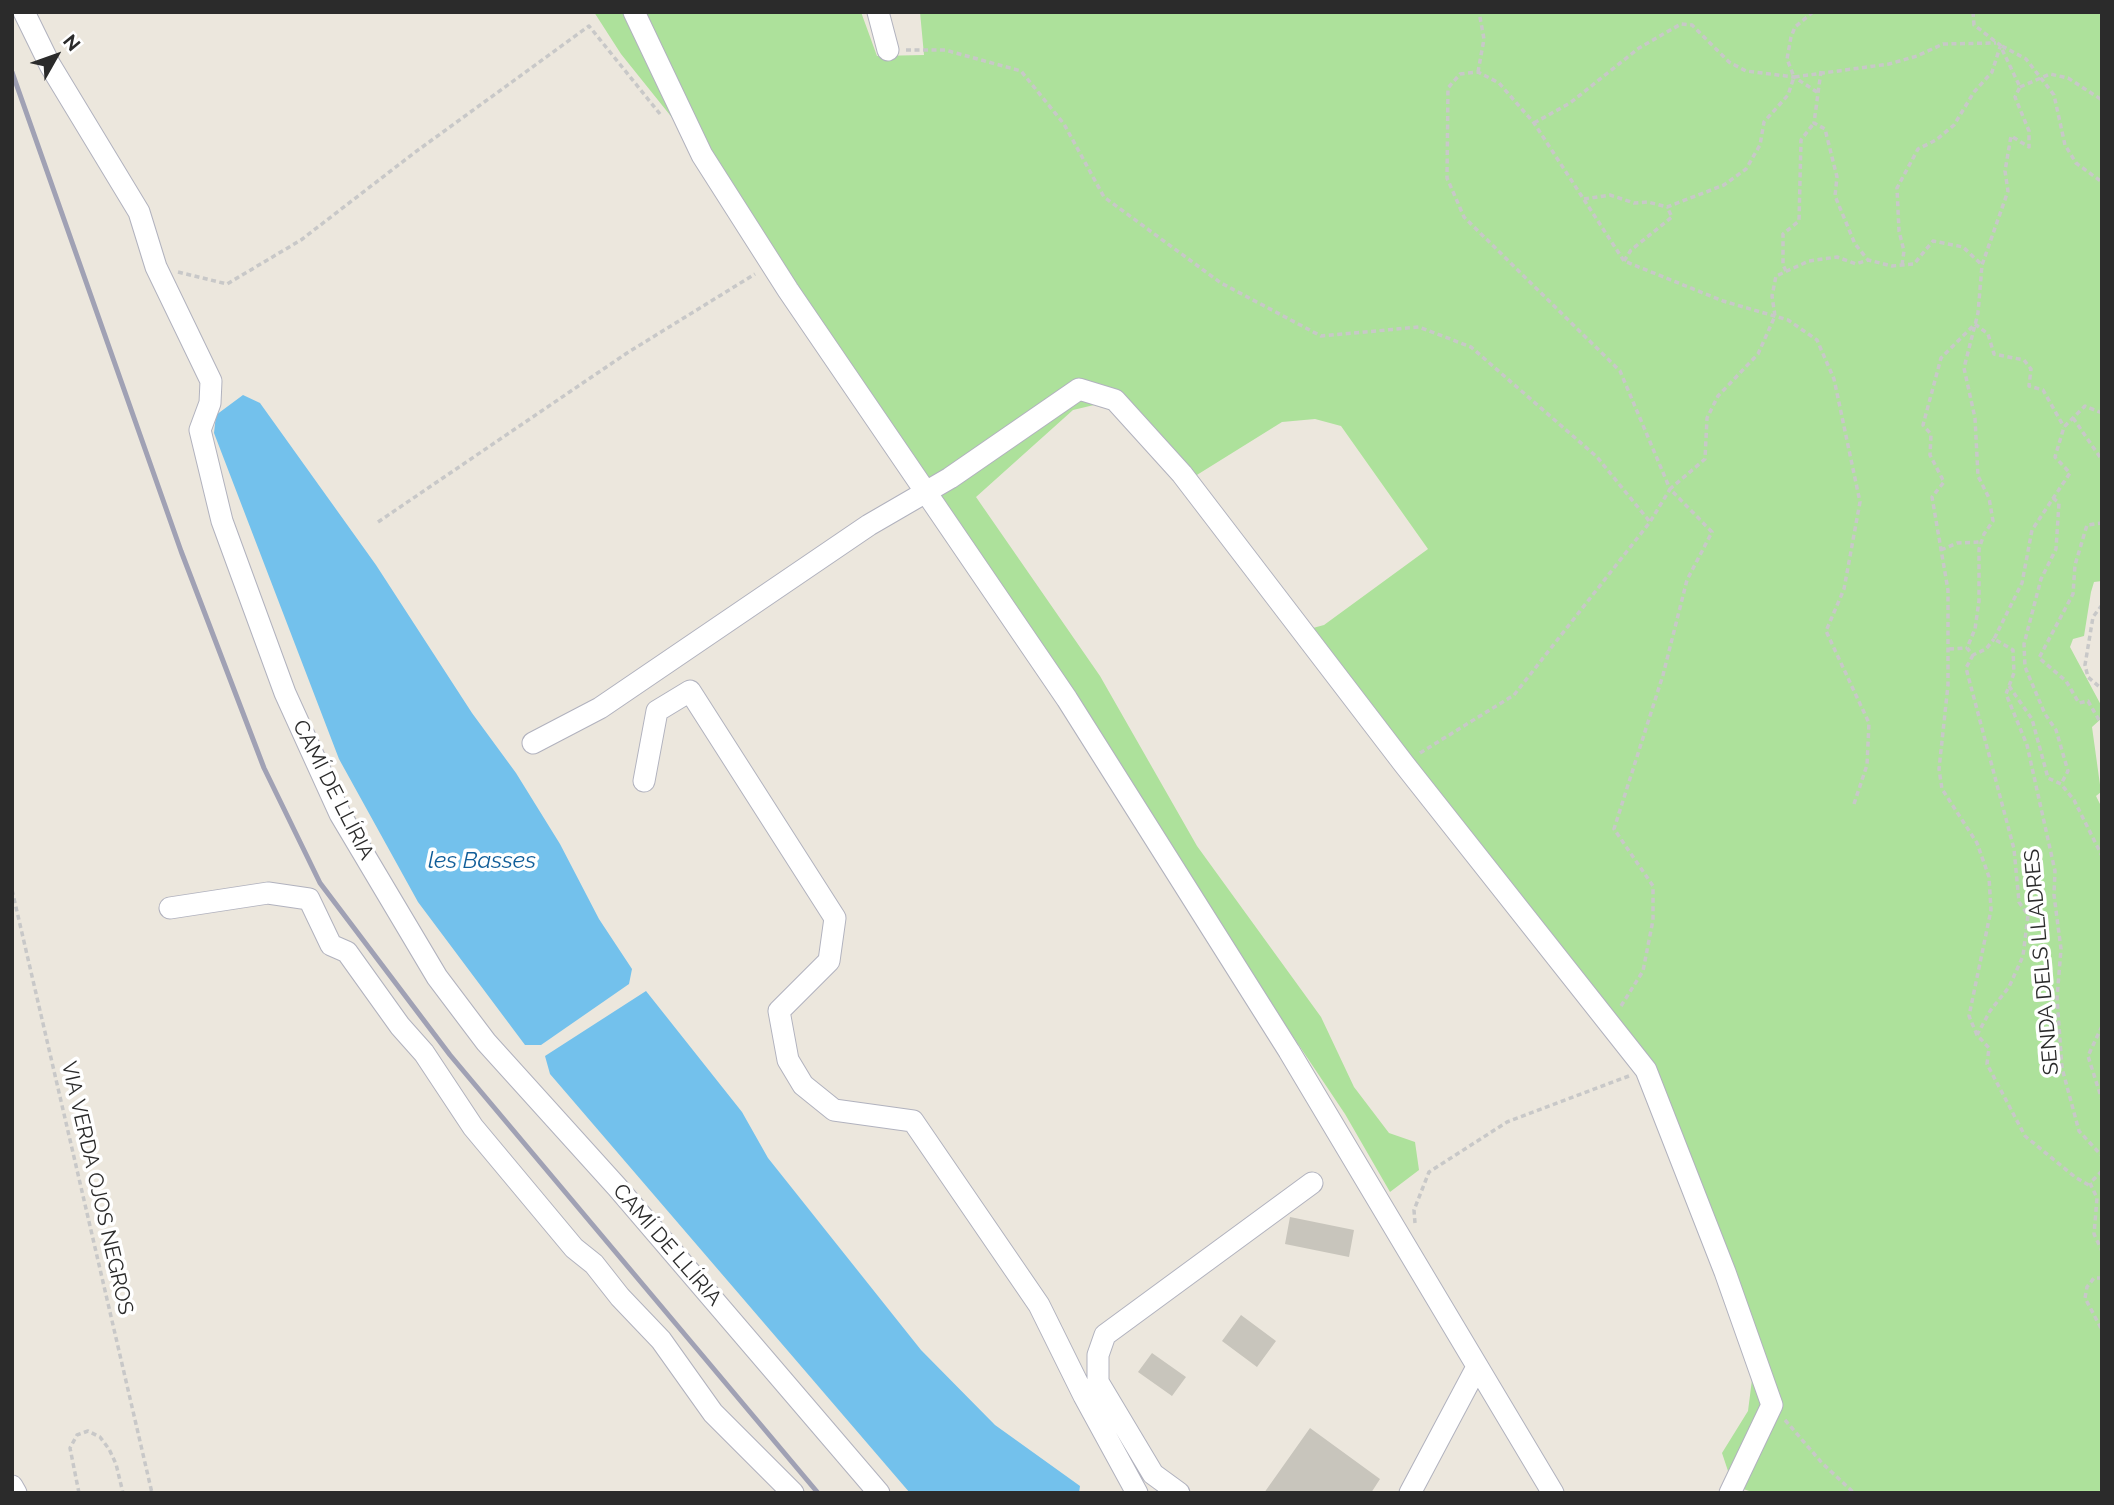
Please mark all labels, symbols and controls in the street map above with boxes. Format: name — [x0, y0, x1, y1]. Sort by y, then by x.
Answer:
north arrow — [21, 21, 91, 91]
text: N — [59, 30, 85, 55]
street label: CAMÍ DE LLÍRIA — [287, 716, 379, 864]
water label: les Basses — [428, 847, 536, 875]
street label: SENDA DELS LLADRES — [2020, 848, 2064, 1076]
street label: VIA VERDA OJOS NEGROS — [56, 1059, 138, 1317]
street label: CAMÍ DE LLÍRIA — [607, 1179, 727, 1311]

